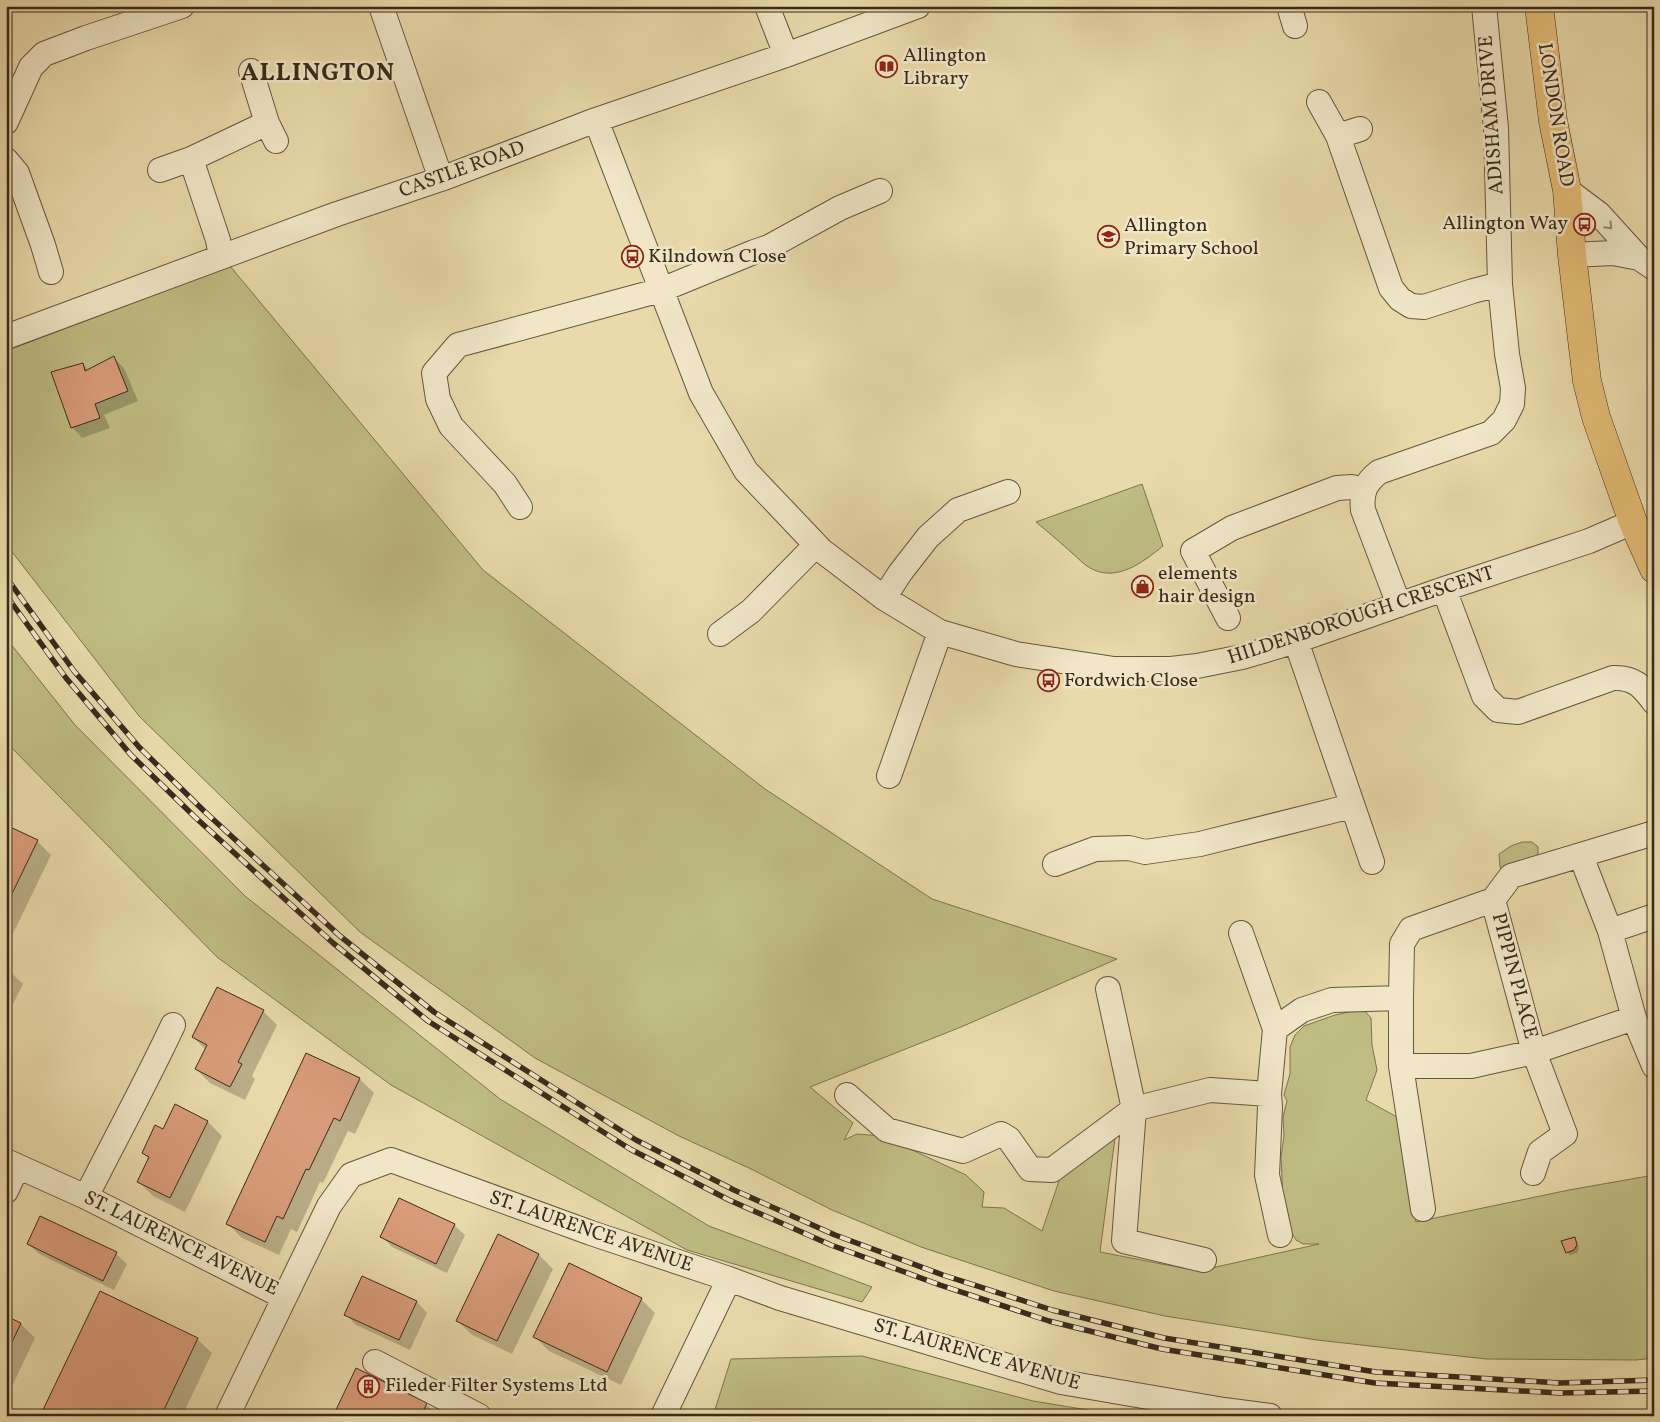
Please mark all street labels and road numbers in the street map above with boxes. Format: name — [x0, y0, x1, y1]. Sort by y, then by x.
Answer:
street label: ADISHAM DRIVE — [1472, 34, 1512, 196]
street label: LONDON ROAD — [1530, 41, 1580, 189]
street label: CASTLE ROAD — [395, 134, 529, 206]
street label: HILDENBOROUGH CRESCENT — [1224, 560, 1498, 672]
street label: PIPPIN PLACE — [1484, 910, 1544, 1042]
street label: ST. LAURENCE AVENUE — [485, 1184, 697, 1280]
street label: ST. LAURENCE AVENUE — [79, 1185, 283, 1303]
street label: ST. LAURENCE AVENUE — [870, 1312, 1084, 1398]

